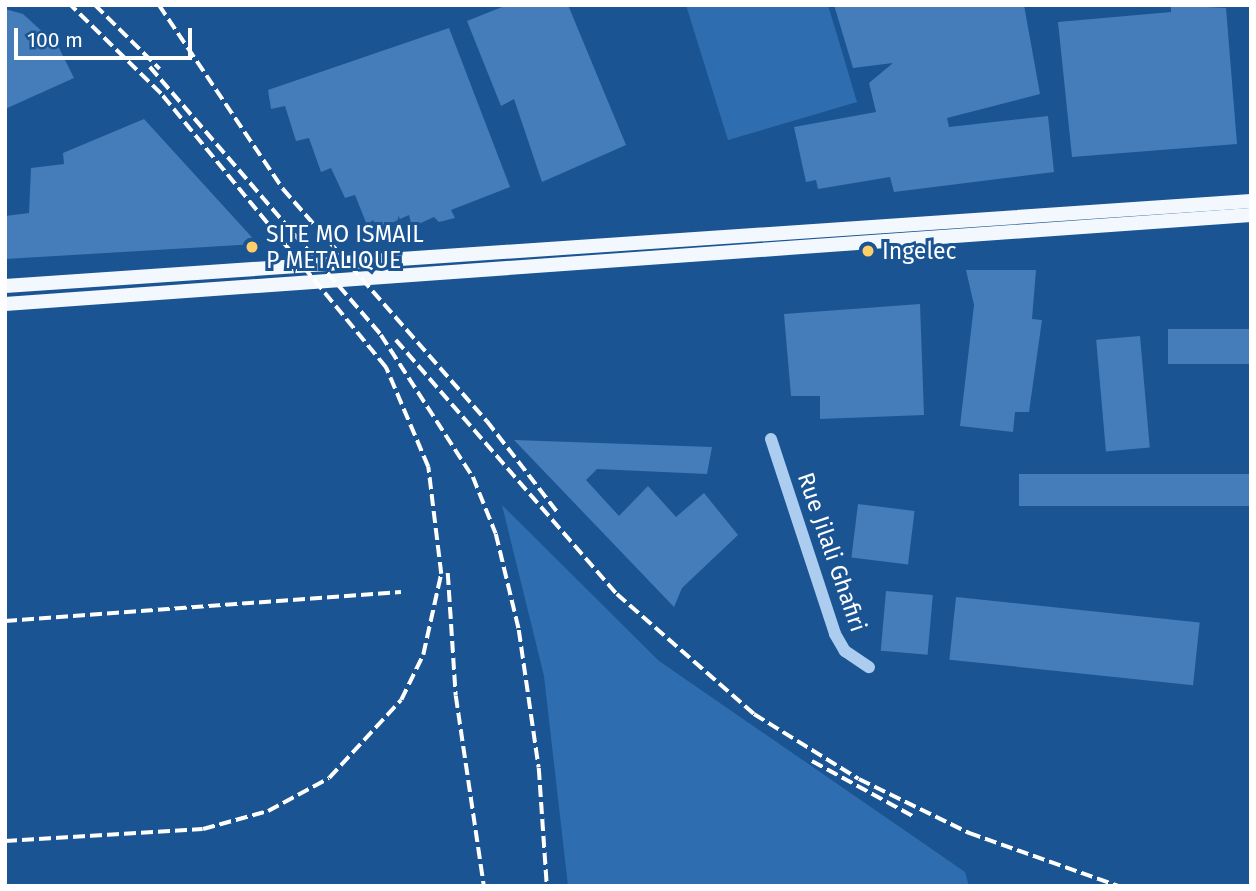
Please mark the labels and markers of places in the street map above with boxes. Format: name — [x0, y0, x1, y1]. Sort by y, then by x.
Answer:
place label: SITE MO ISMAIL P METALIQUE — [266, 220, 424, 274]
place label: Ingelec — [882, 237, 957, 265]
marker: SITE MO ISMAIL P METALIQUE — [244, 239, 260, 255]
marker: Ingelec — [860, 243, 876, 259]

